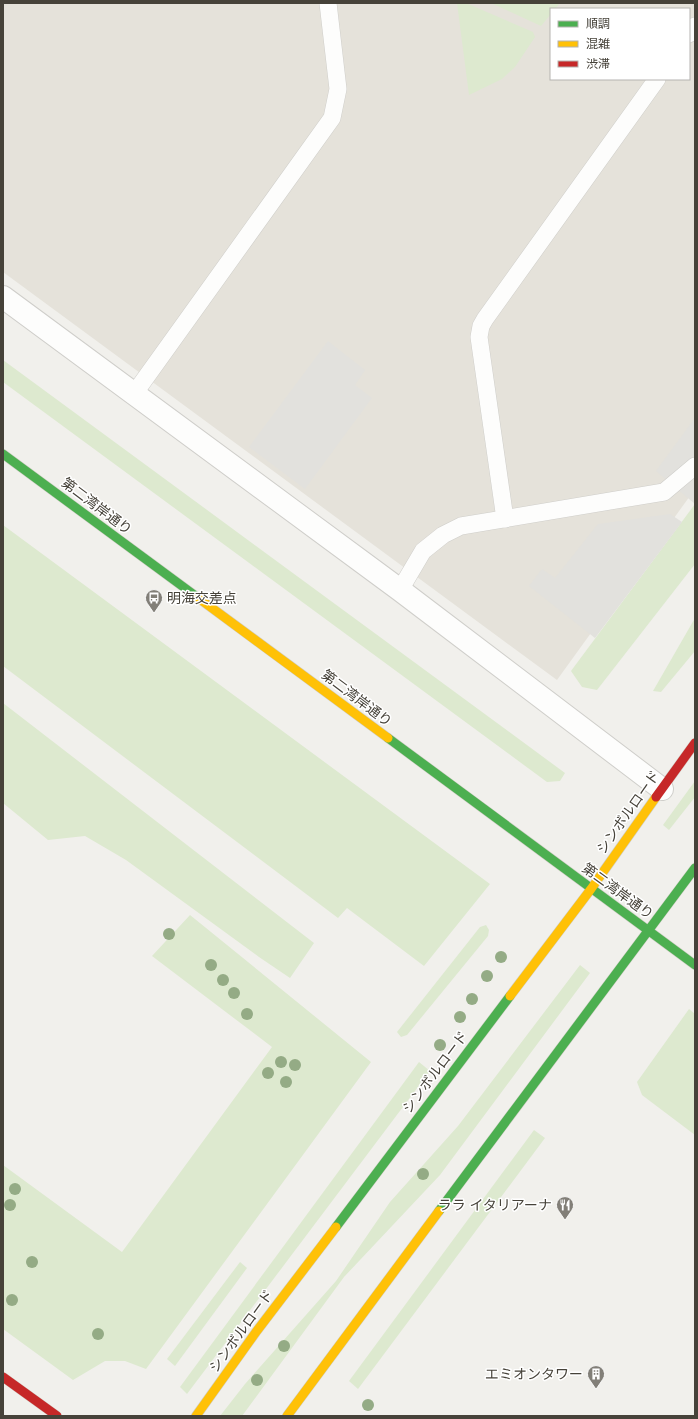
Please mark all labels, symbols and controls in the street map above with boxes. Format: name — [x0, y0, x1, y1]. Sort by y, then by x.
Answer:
legend — [550, 8, 690, 80]
text: 順調 — [586, 16, 610, 31]
text: 混雑 — [586, 36, 610, 51]
text: 渋滞 — [586, 56, 610, 71]
street label: 第二湾岸通り — [58, 474, 136, 538]
bus stop icon: 明海交差点 — [144, 588, 164, 613]
place label: 明海交差点 — [167, 589, 237, 607]
street label: 第二湾岸通り — [318, 666, 396, 730]
street label: シンボルロード — [593, 767, 663, 857]
street label: 第二湾岸通り — [579, 859, 657, 923]
street label: シンボルロード — [398, 1027, 472, 1117]
restaurant icon: ララ イタリアーナ — [555, 1195, 575, 1220]
place label: ララ イタリアーナ — [438, 1196, 552, 1214]
street label: シンボルロード — [205, 1286, 277, 1376]
building icon: エミオンタワー — [586, 1364, 606, 1389]
place label: エミオンタワー — [485, 1365, 583, 1383]

